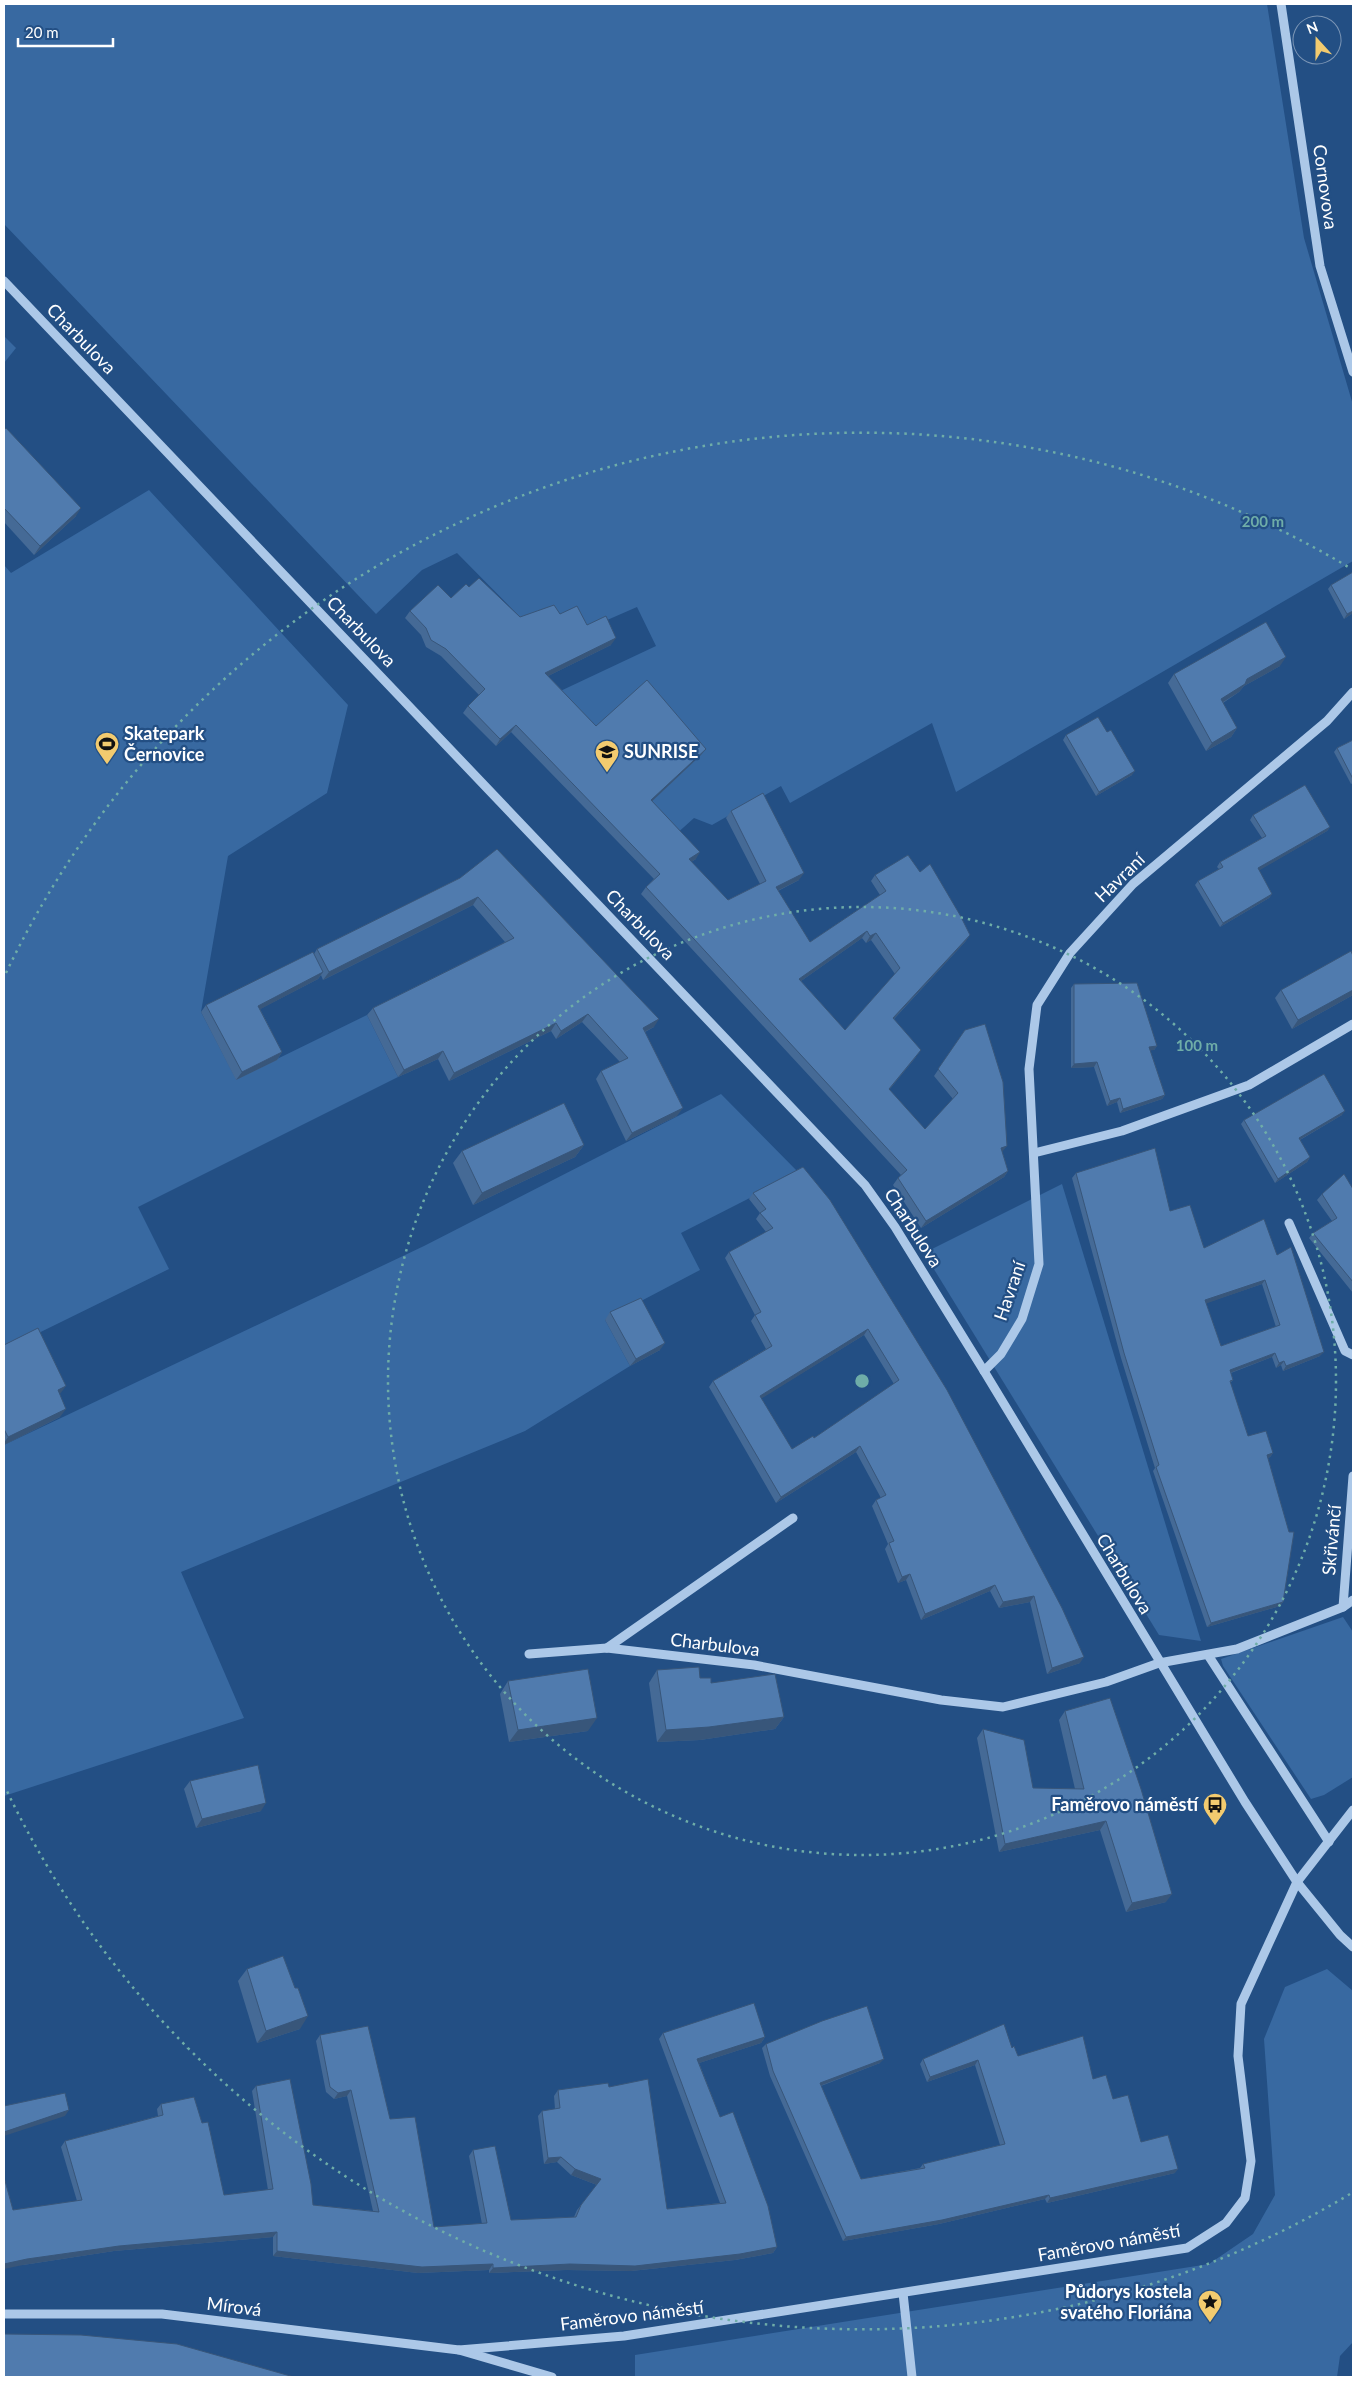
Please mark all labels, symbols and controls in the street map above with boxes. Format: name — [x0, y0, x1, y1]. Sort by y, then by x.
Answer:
scale bar — [18, 15, 112, 47]
north arrow — [1292, 15, 1342, 65]
text: N — [1304, 18, 1320, 37]
text: 20 m — [25, 23, 59, 41]
street label: Cornovova — [1309, 143, 1343, 231]
street label: Charbulova — [43, 298, 121, 378]
text: 200 m — [1242, 512, 1284, 530]
street label: Charbulova — [323, 591, 401, 671]
place label: Skatepark Černovice — [124, 722, 205, 765]
sports icon: Skatepark Černovice — [94, 731, 120, 765]
school or university icon: SUNRISE — [594, 739, 620, 773]
place label: SUNRISE — [624, 740, 698, 762]
street label: Havraní — [1090, 848, 1149, 906]
street label: Charbulova — [602, 884, 680, 964]
text: 100 m — [1176, 1036, 1218, 1054]
street label: Charbulova — [880, 1184, 948, 1271]
street label: Havraní — [989, 1258, 1030, 1323]
centre of rings — [853, 1372, 871, 1390]
street label: Skřivánčí — [1317, 1503, 1345, 1576]
street label: Charbulova — [1092, 1529, 1157, 1618]
street label: Charbulova — [669, 1628, 761, 1660]
bus stop icon: Faměrovo náměstí — [1202, 1792, 1228, 1826]
place label: Faměrovo náměstí — [1051, 1793, 1199, 1815]
street label: Faměrovo náměstí — [1036, 2218, 1183, 2265]
place label: Půdorys kostela svatého Floriána — [1060, 2280, 1192, 2323]
place icon: Půdorys kostela svatého Floriána — [1197, 2289, 1223, 2323]
street label: Mírová — [205, 2292, 263, 2320]
street label: Faměrovo náměstí — [559, 2295, 706, 2335]

